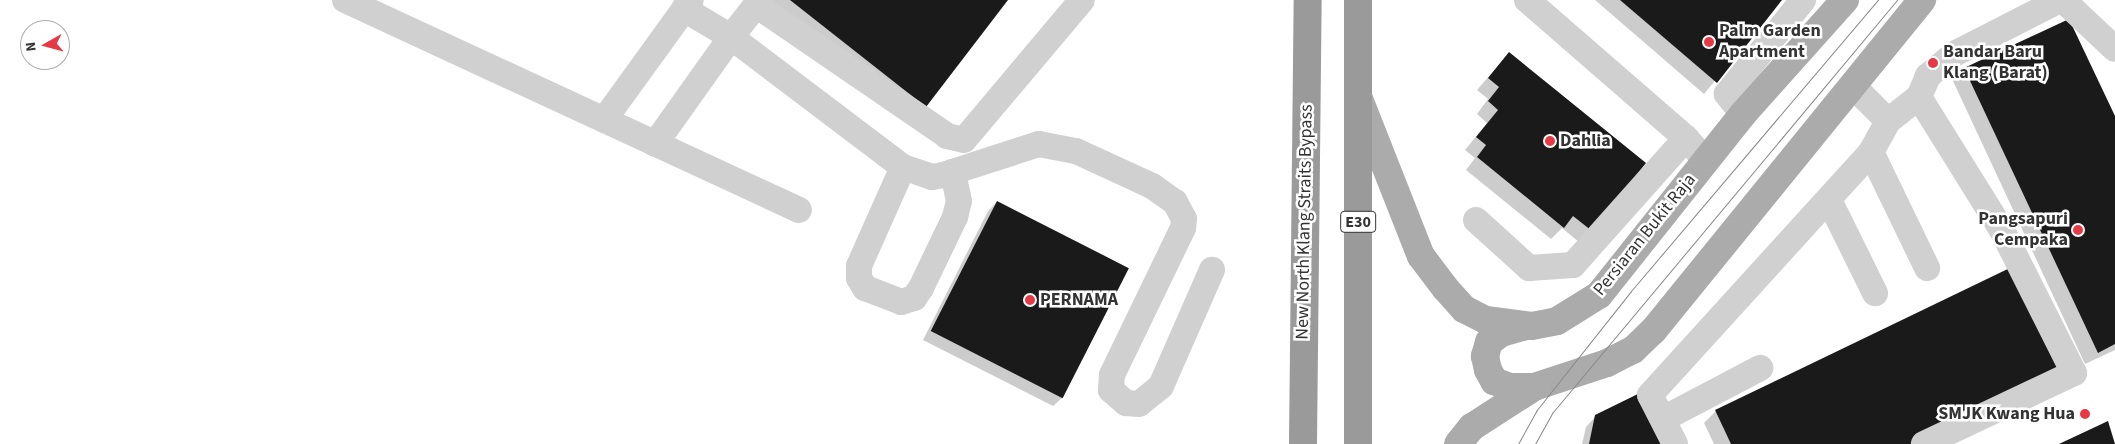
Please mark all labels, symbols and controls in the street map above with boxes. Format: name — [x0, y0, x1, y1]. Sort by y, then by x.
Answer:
north arrow — [20, 20, 70, 70]
place label: Palm Garden Apartment — [1719, 21, 1821, 64]
marker: Palm Garden Apartment — [1703, 36, 1715, 48]
text: N — [21, 41, 42, 53]
place label: Bandar Baru Klang (Barat) — [1943, 42, 2048, 84]
marker: Bandar Baru Klang (Barat) — [1927, 57, 1939, 69]
street label: New North Klang Straits Bypass — [1292, 104, 1318, 340]
place label: Dahlia — [1560, 130, 1611, 152]
marker: Dahlia — [1544, 135, 1556, 147]
street label: Persiaran Bukit Raja — [1589, 170, 1701, 300]
road number: E30 — [1339, 208, 1377, 236]
place label: Pangsapuri Cempaka — [1978, 209, 2068, 252]
marker: Pangsapuri Cempaka — [2072, 224, 2084, 236]
place label: PERNAMA — [1040, 289, 1118, 311]
marker: PERNAMA — [1024, 294, 1036, 306]
place label: SMJK Kwang Hua — [1938, 403, 2075, 425]
marker: SMJK Kwang Hua — [2079, 408, 2091, 420]

